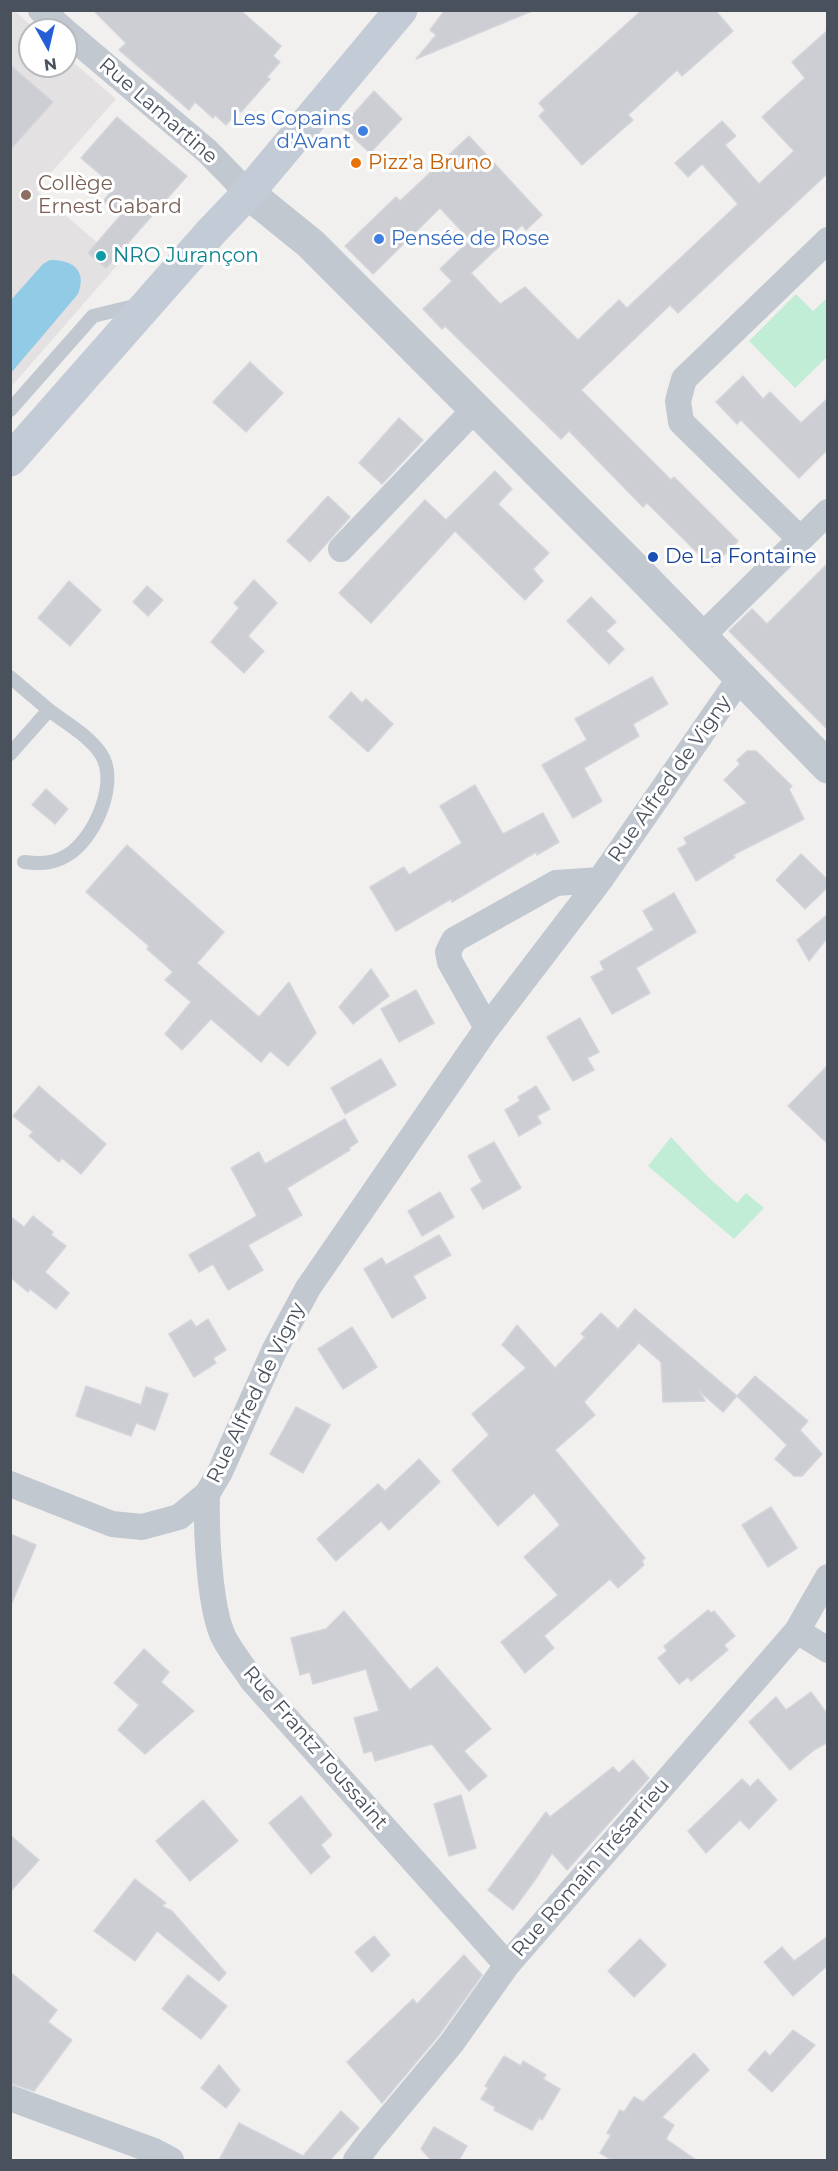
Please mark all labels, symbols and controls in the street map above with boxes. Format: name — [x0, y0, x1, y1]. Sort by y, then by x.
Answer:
north arrow — [18, 18, 78, 78]
street label: Rue Lamartine — [94, 53, 222, 169]
text: N — [43, 54, 58, 75]
place label: Les Copains d'Avant — [232, 107, 351, 154]
marker: Les Copains d'Avant — [356, 124, 370, 138]
place label: Pizz'a Bruno — [368, 151, 492, 175]
marker: Pizz'a Bruno — [349, 156, 363, 170]
place label: Collège Ernest Gabard — [38, 172, 182, 219]
marker: Collège Ernest Gabard — [19, 188, 33, 202]
place label: Pensée de Rose — [391, 227, 550, 251]
marker: Pensée de Rose — [372, 232, 386, 246]
place label: NRO Jurançon — [113, 244, 259, 268]
marker: NRO Jurançon — [94, 249, 108, 263]
place label: De La Fontaine — [665, 545, 817, 569]
marker: De La Fontaine — [646, 550, 660, 564]
street label: Rue Alfred de Vigny — [603, 691, 737, 867]
street label: Rue Alfred de Vigny — [202, 1299, 310, 1487]
street label: Rue Frantz Toussaint — [238, 1661, 392, 1835]
street label: Rue Romain Trésarrieu — [507, 1774, 675, 1962]

